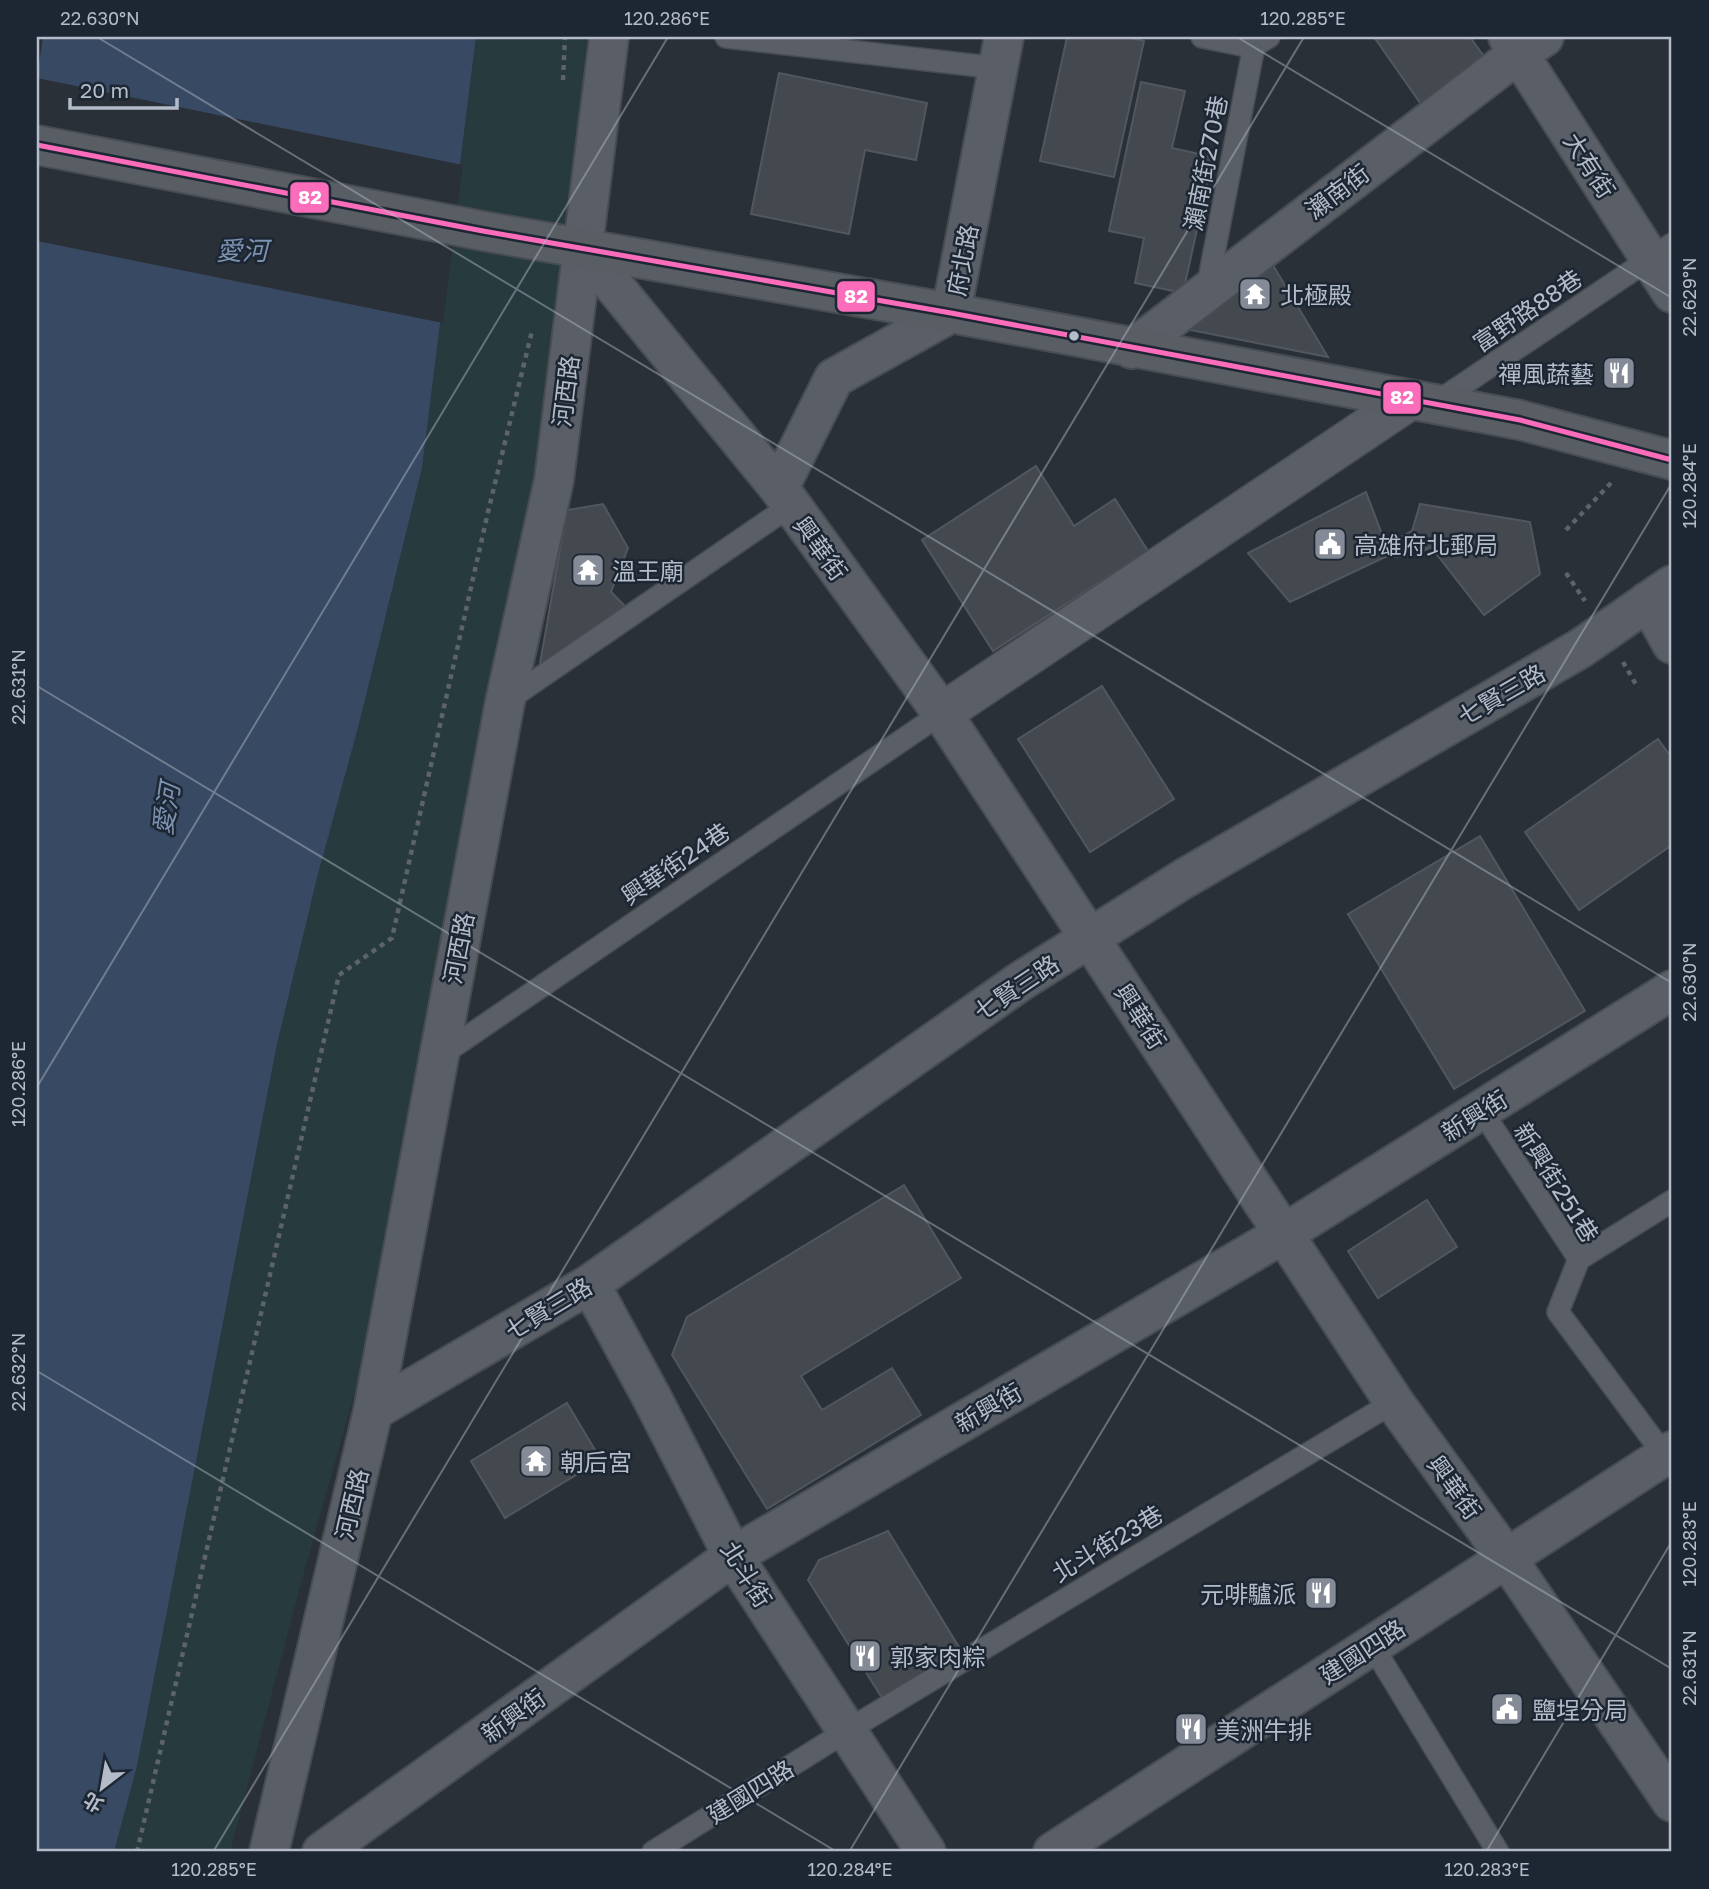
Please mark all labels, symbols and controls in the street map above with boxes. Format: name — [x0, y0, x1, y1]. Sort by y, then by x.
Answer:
text: 22.630°N — [60, 7, 140, 29]
text: 120.286°E — [624, 7, 710, 29]
text: 120.285°E — [1260, 7, 1346, 29]
scale bar — [70, 66, 177, 110]
text: 20 m — [80, 77, 129, 103]
street label: 瀨南街270巷 — [1178, 93, 1232, 233]
street label: 大有街 — [1558, 127, 1622, 203]
street label: 瀨南街 — [1300, 158, 1374, 224]
line badge: 82 — [289, 181, 330, 214]
text: 82 — [298, 185, 322, 208]
street label: 府北路 — [941, 222, 983, 298]
water label: 愛河 — [216, 235, 273, 266]
text: 22.629°N — [1678, 257, 1700, 337]
street label: 富野路88巷 — [1467, 263, 1587, 357]
temple icon: 北極殿 — [1236, 275, 1274, 313]
line badge: 82 — [836, 280, 876, 313]
place label: 北極殿 — [1280, 280, 1352, 309]
text: 82 — [844, 284, 868, 307]
unlabelled marker — [1067, 329, 1081, 343]
street label: 河西路 — [546, 354, 584, 428]
restaurant icon: 禪風蔬藝 — [1600, 354, 1638, 392]
place label: 禪風蔬藝 — [1498, 359, 1594, 388]
line badge: 82 — [1382, 381, 1422, 415]
text: 82 — [1390, 385, 1414, 408]
text: 120.284°E — [1678, 443, 1700, 529]
street label: 興華街 — [788, 510, 854, 586]
public building icon: 高雄府北郵局 — [1311, 525, 1349, 563]
place label: 高雄府北郵局 — [1354, 530, 1498, 559]
temple icon: 溫王廟 — [569, 551, 607, 589]
place label: 溫王廟 — [612, 556, 684, 585]
text: 22.631°N — [7, 649, 29, 725]
street label: 七賢三路 — [1452, 657, 1550, 731]
water label: 愛河 — [147, 776, 186, 837]
street label: 興華街24巷 — [615, 816, 735, 910]
street label: 河西路 — [437, 910, 479, 986]
text: 22.630°N — [1678, 942, 1700, 1022]
street label: 七賢三路 — [968, 948, 1064, 1026]
street label: 興華街 — [1109, 978, 1173, 1054]
text: 120.286°E — [7, 1041, 29, 1127]
street label: 新興街 — [1436, 1084, 1512, 1146]
street label: 新興街251巷 — [1509, 1117, 1605, 1247]
street label: 七賢三路 — [499, 1271, 597, 1345]
text: 22.632°N — [7, 1333, 29, 1411]
street label: 新興街 — [950, 1376, 1026, 1438]
temple icon: 朝后宮 — [517, 1442, 555, 1480]
place label: 朝后宮 — [560, 1447, 632, 1476]
street label: 興華街 — [1422, 1449, 1488, 1525]
street label: 河西路 — [329, 1466, 373, 1542]
street label: 北斗街23巷 — [1046, 1499, 1168, 1587]
text: 120.283°E — [1678, 1501, 1700, 1587]
street label: 北斗街 — [716, 1536, 778, 1612]
restaurant icon: 元啡驢派 — [1302, 1574, 1340, 1612]
place label: 元啡驢派 — [1200, 1579, 1296, 1608]
street label: 建國四路 — [1314, 1613, 1410, 1689]
text: 22.631°N — [1678, 1630, 1700, 1706]
restaurant icon: 郭家肉粽 — [846, 1637, 884, 1675]
place label: 郭家肉粽 — [890, 1642, 986, 1671]
street label: 新興街 — [475, 1682, 551, 1748]
public building icon: 鹽埕分局 — [1488, 1690, 1526, 1728]
place label: 鹽埕分局 — [1532, 1695, 1628, 1724]
restaurant icon: 美洲牛排 — [1172, 1710, 1210, 1748]
place label: 美洲牛排 — [1216, 1715, 1312, 1744]
north arrow — [66, 1752, 136, 1822]
street label: 建國四路 — [702, 1753, 798, 1829]
text: 北 — [79, 1788, 107, 1818]
text: 120.285°E — [171, 1858, 257, 1880]
text: 120.284°E — [807, 1858, 893, 1880]
text: 120.283°E — [1444, 1858, 1530, 1880]

